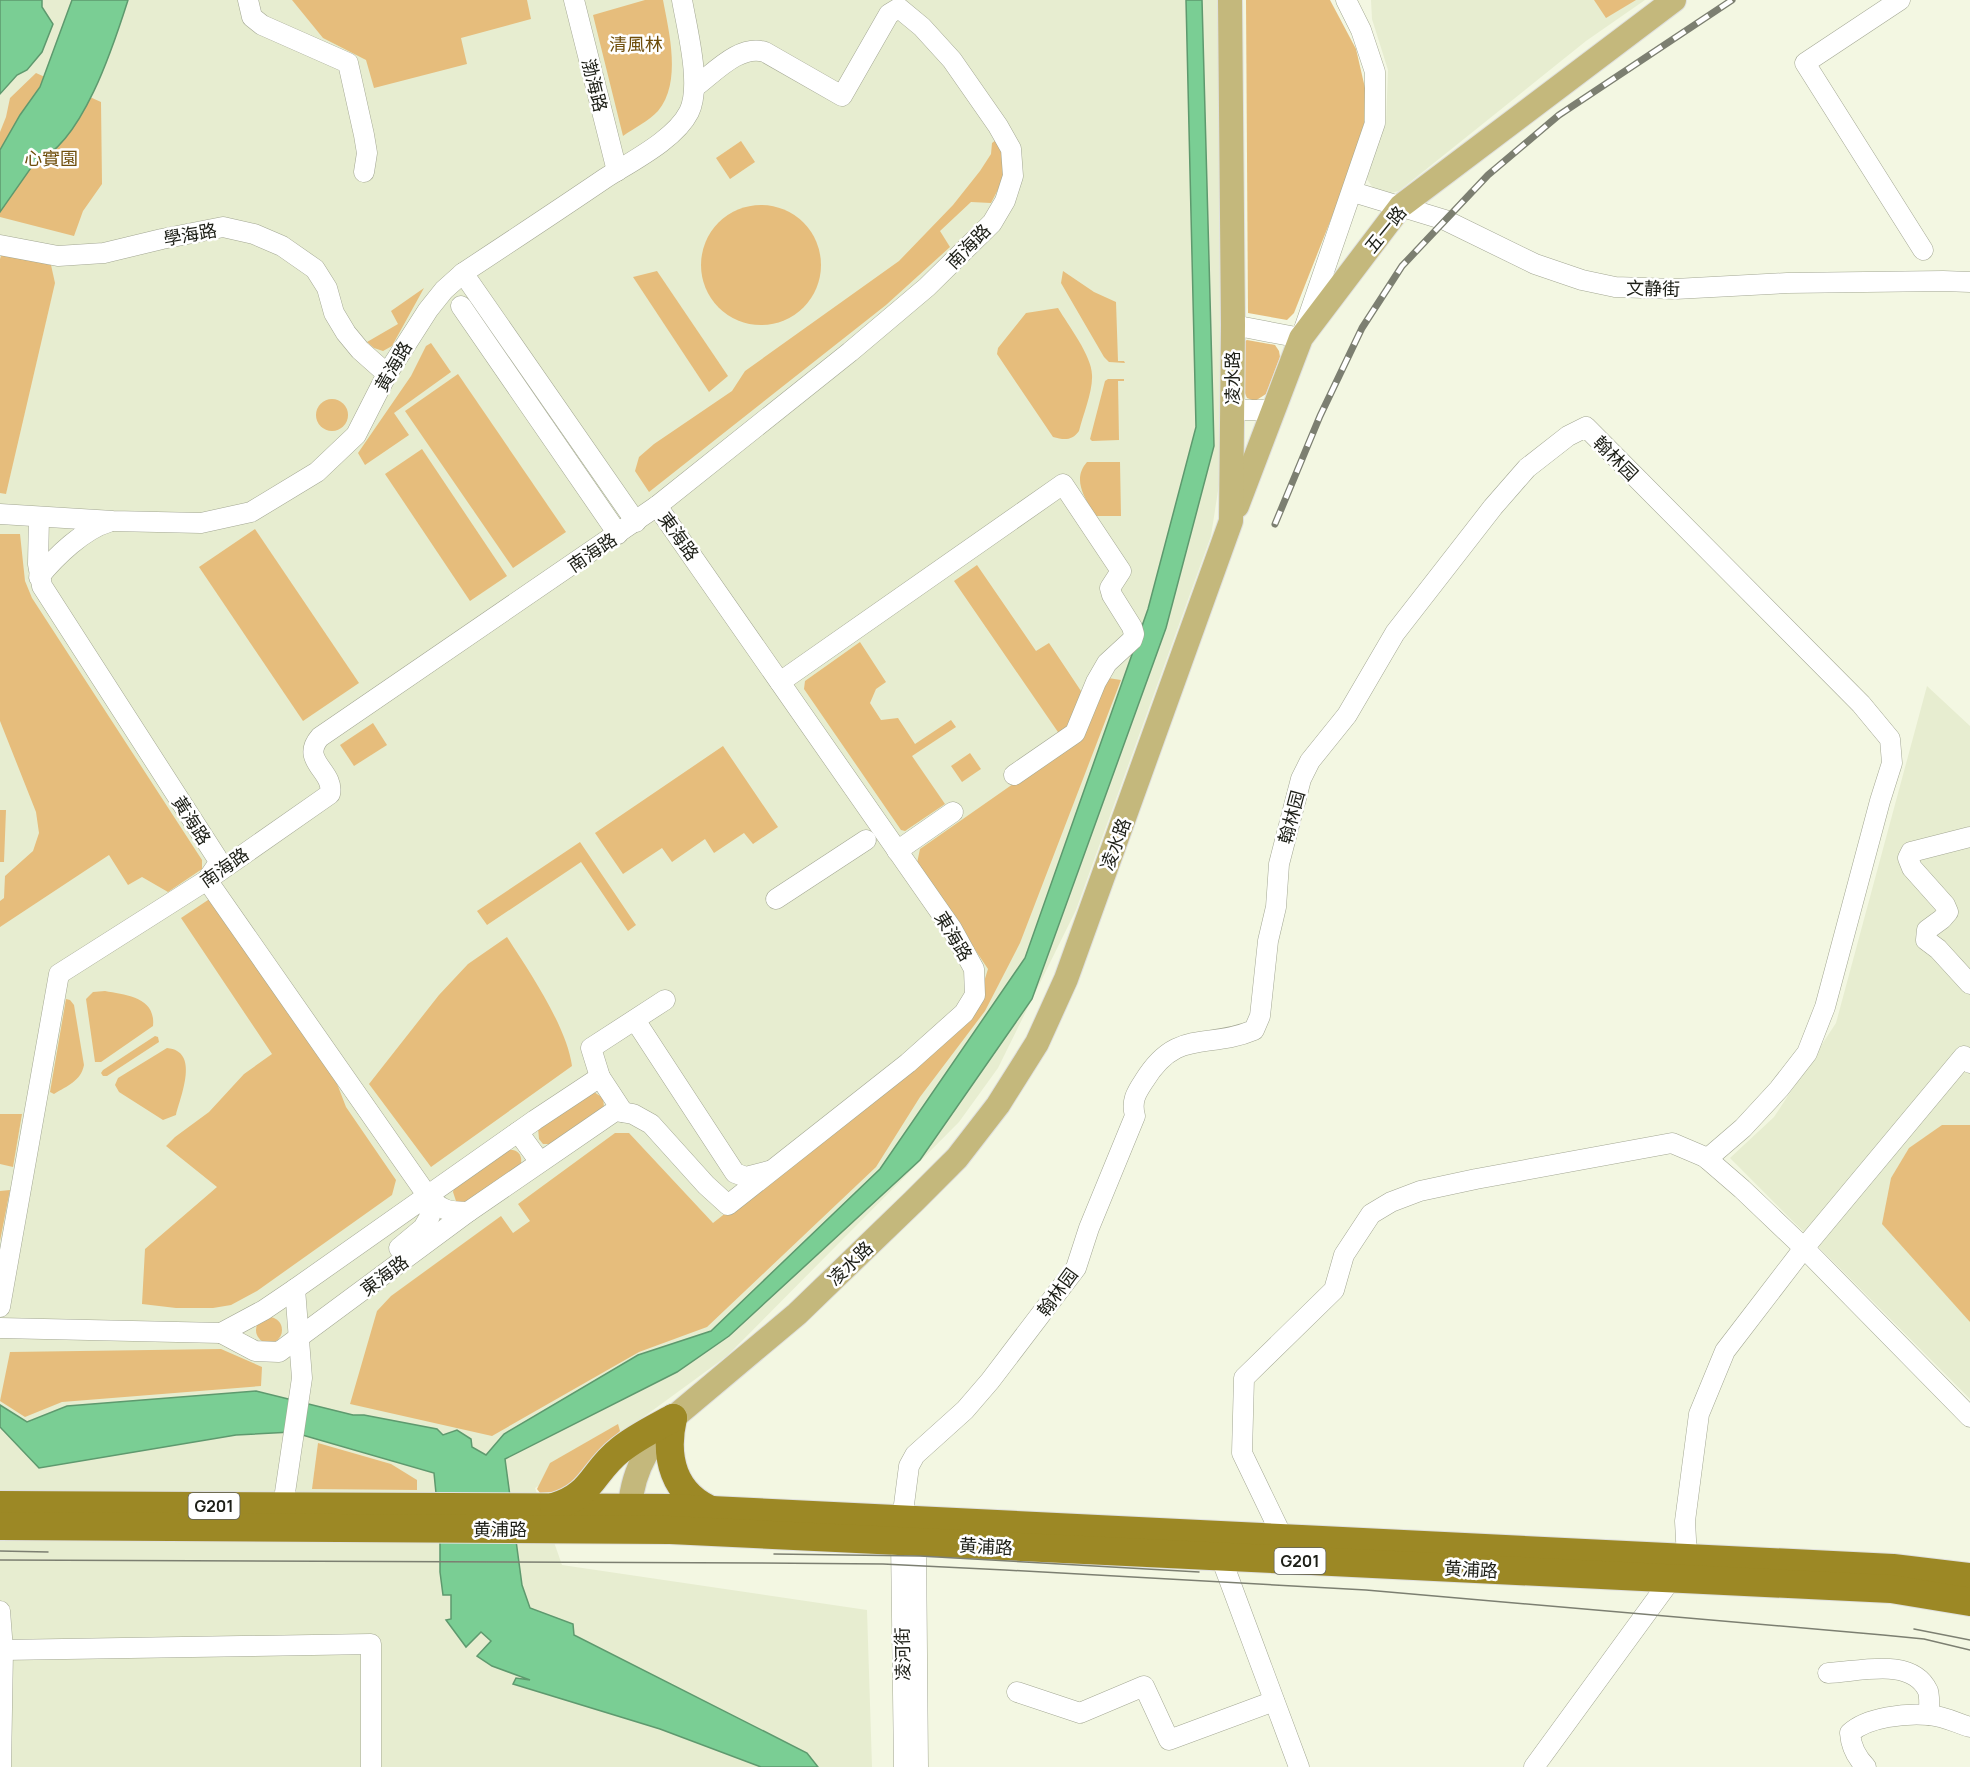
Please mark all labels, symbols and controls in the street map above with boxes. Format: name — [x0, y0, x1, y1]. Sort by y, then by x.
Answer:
park label: 清風林 — [609, 32, 663, 56]
street label: 渤海路 — [577, 56, 613, 114]
park label: 心實園 — [24, 146, 78, 170]
street label: 五一路 — [1359, 200, 1411, 258]
street label: 學海路 — [161, 217, 219, 251]
street label: 南海路 — [941, 218, 995, 274]
street label: 文静街 — [1626, 276, 1680, 300]
street label: 黃海路 — [369, 337, 417, 395]
street label: 凌水路 — [1220, 351, 1244, 405]
street label: 翰林园 — [1588, 430, 1644, 486]
street label: 東海路 — [653, 507, 705, 565]
street label: 南海路 — [563, 527, 621, 577]
street label: 翰林园 — [1272, 788, 1310, 846]
street label: 黃海路 — [167, 791, 217, 849]
street label: 凌水路 — [1094, 815, 1136, 873]
street label: 南海路 — [195, 842, 253, 892]
street label: 東海路 — [930, 907, 978, 965]
street label: 凌水路 — [822, 1236, 878, 1290]
street label: 東海路 — [355, 1249, 413, 1301]
street label: 翰林园 — [1031, 1263, 1083, 1321]
road number: G201 — [188, 1493, 240, 1519]
street label: 黄浦路 — [473, 1517, 527, 1541]
street label: 黄浦路 — [958, 1533, 1014, 1559]
road number: G201 — [1274, 1548, 1326, 1574]
street label: 黄浦路 — [1443, 1556, 1499, 1582]
street label: 凌河街 — [890, 1627, 914, 1681]

